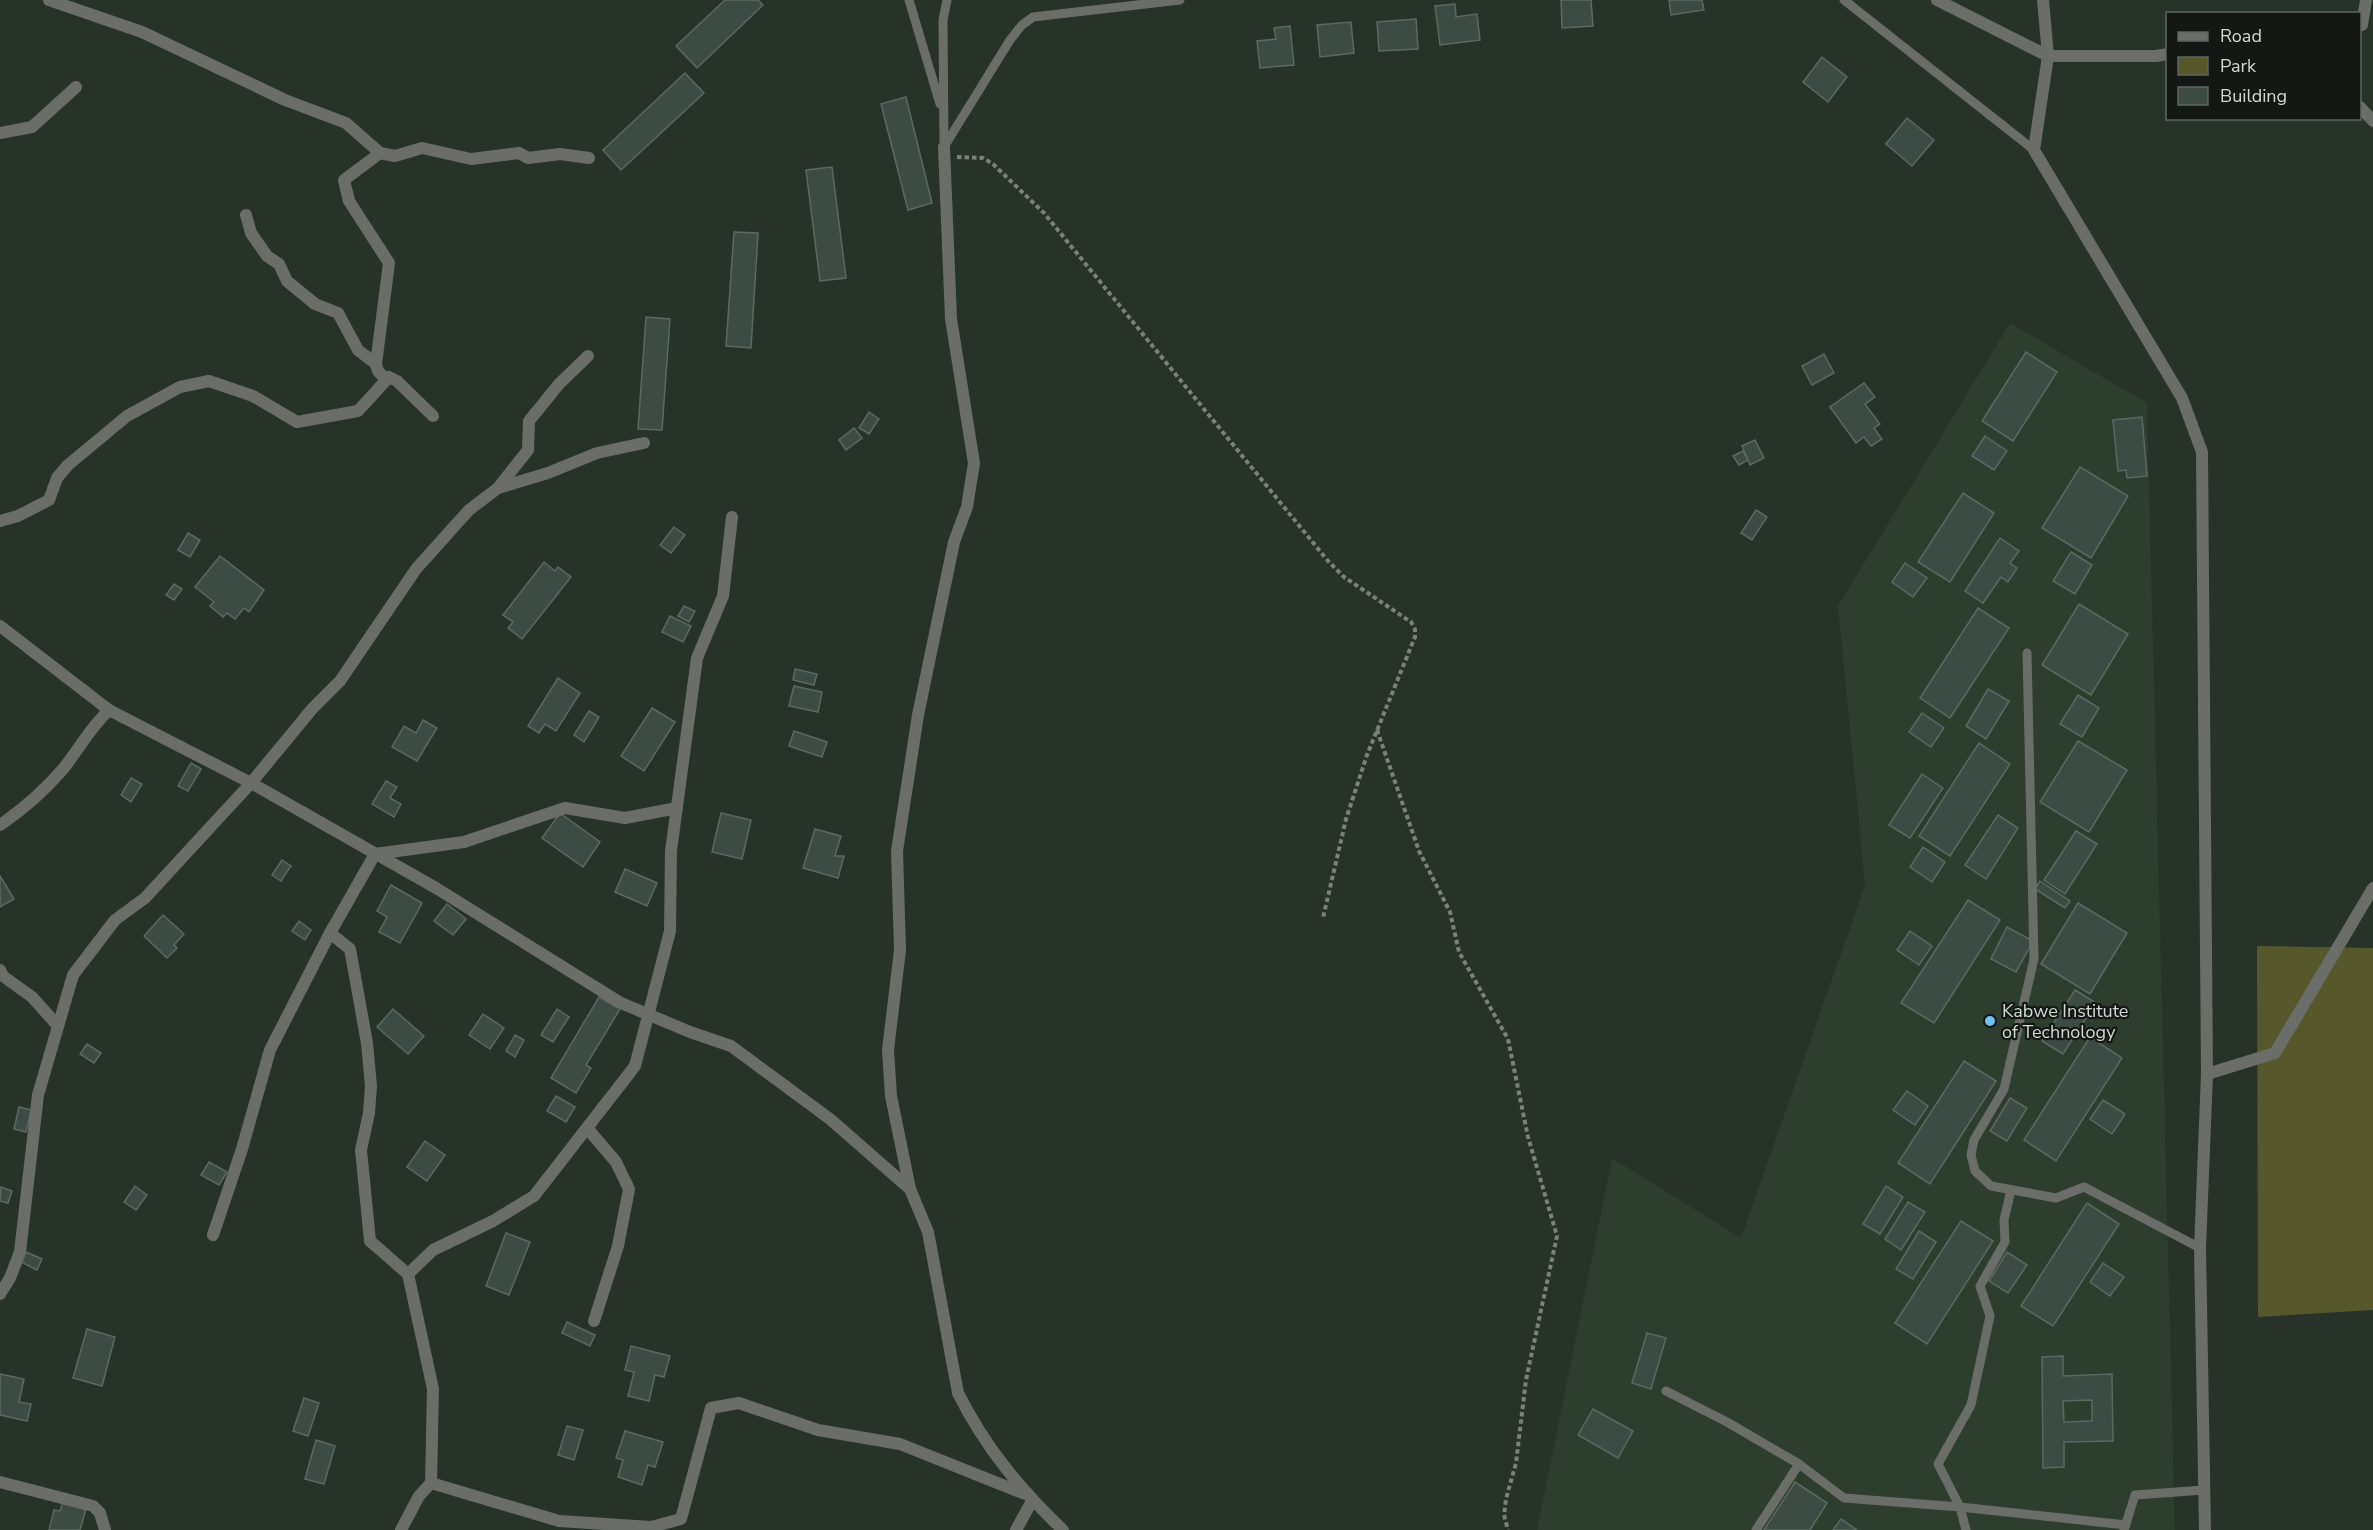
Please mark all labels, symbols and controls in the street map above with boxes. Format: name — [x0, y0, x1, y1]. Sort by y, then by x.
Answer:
legend — [2166, 12, 2361, 120]
text: Road — [2220, 24, 2262, 48]
text: Park — [2220, 54, 2257, 78]
text: Building — [2220, 84, 2287, 108]
place label: Kabwe Institute of Technology — [2002, 999, 2128, 1044]
marker: Kabwe Institute of Technology — [1983, 1014, 1997, 1028]

